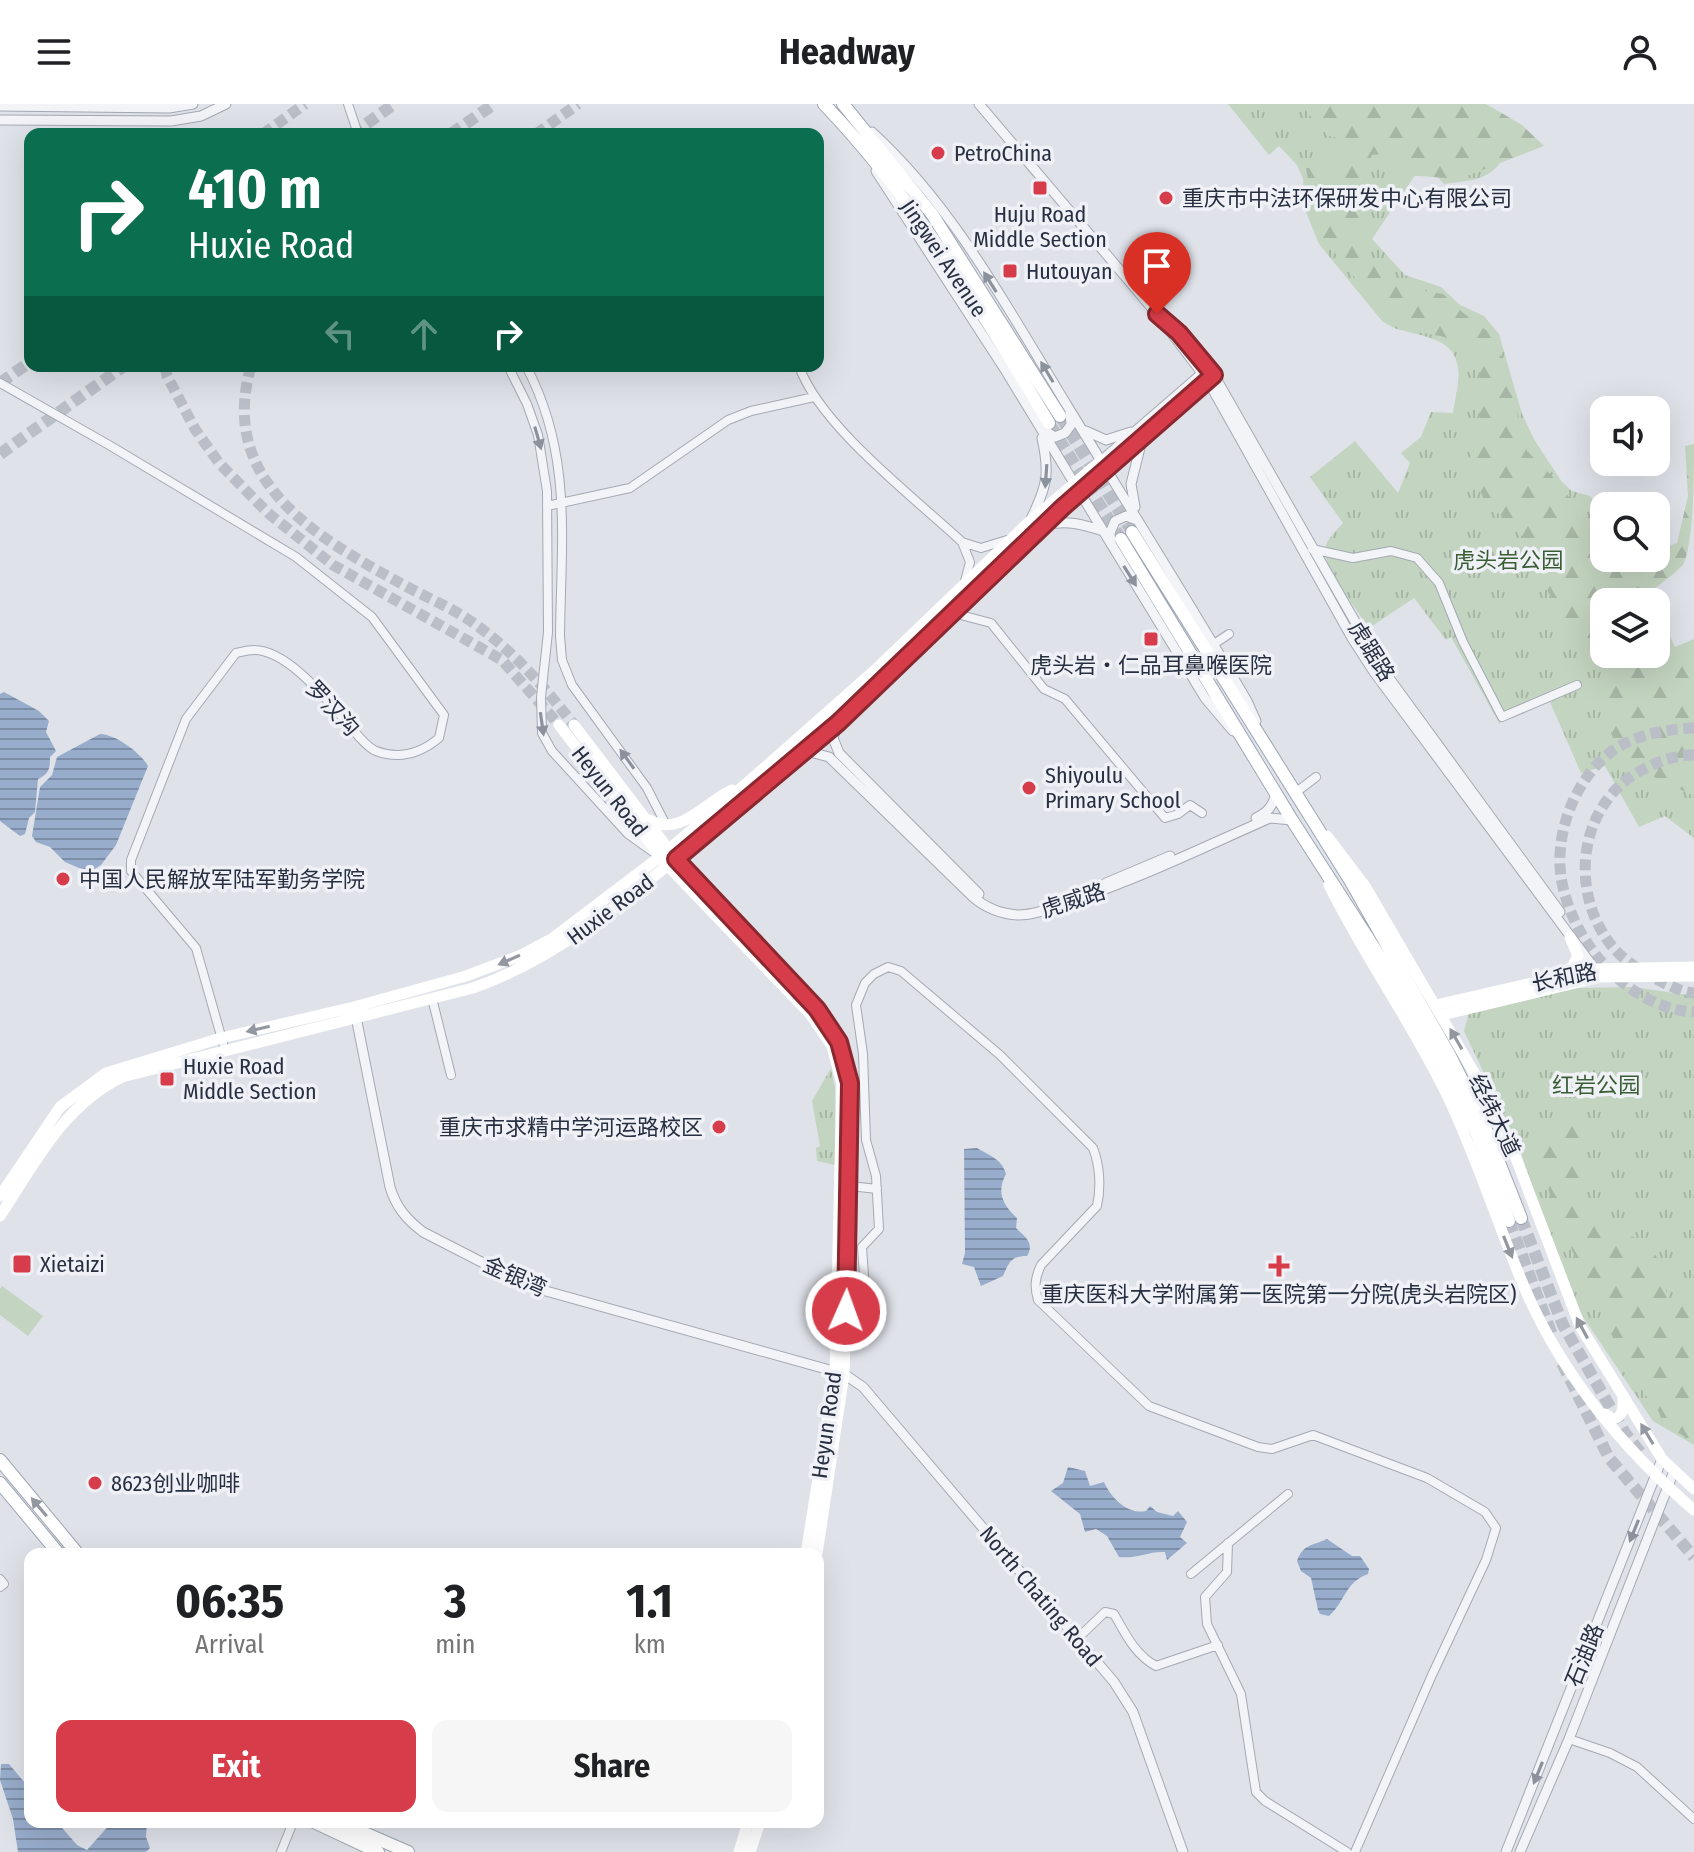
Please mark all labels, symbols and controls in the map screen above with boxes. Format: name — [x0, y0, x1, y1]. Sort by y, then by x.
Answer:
icon: menu — [32, 30, 76, 74]
text: Headway — [779, 30, 915, 74]
icon: person — [1618, 30, 1662, 74]
place label: PetroChina — [954, 140, 1052, 167]
marker: PetroChina — [929, 144, 947, 162]
text: 410 m — [188, 156, 322, 223]
icon: right — [56, 160, 160, 264]
marker: Huju Road Middle Section — [1031, 179, 1049, 197]
place label: 重庆市中法环保研发中心有限公司 — [1182, 185, 1512, 212]
marker: 重庆市中法环保研发中心有限公司 — [1157, 189, 1175, 207]
street label: Jingwei Avenue — [894, 195, 993, 322]
place label: Huju Road Middle Section — [973, 201, 1107, 253]
text: Huxie Road — [188, 224, 354, 268]
pin — [1123, 232, 1191, 314]
icon: arrive — [1135, 244, 1179, 288]
place label: Hutouyan — [1026, 258, 1113, 285]
marker: Hutouyan — [1001, 262, 1019, 280]
one-way arrow — [983, 271, 997, 293]
icon: left — [318, 312, 362, 356]
icon: ahead — [402, 312, 446, 356]
icon: right — [486, 312, 530, 356]
one-way arrow — [1040, 361, 1054, 383]
map controls — [1590, 396, 1670, 668]
button: sound — [1590, 396, 1670, 476]
one-way arrow — [532, 425, 544, 450]
one-way arrow — [1039, 464, 1052, 489]
button: search — [1590, 492, 1670, 572]
park label: 虎头岩公园 — [1453, 547, 1563, 574]
one-way arrow — [1123, 565, 1137, 587]
button: layers — [1590, 588, 1670, 668]
street label: 虎踞路 — [1343, 616, 1401, 686]
marker: 虎头岩‧仁品耳鼻喉医院 — [1142, 630, 1160, 648]
place label: 虎头岩‧仁品耳鼻喉医院 — [1030, 652, 1272, 679]
street label: 罗汉沟 — [300, 675, 365, 742]
one-way arrow — [536, 712, 549, 737]
street label: Heyun Road — [566, 741, 653, 842]
one-way arrow — [619, 749, 635, 770]
place label: Shiyoulu Primary School — [1045, 762, 1181, 814]
marker: Shiyoulu Primary School — [1020, 779, 1038, 797]
place label: 中国人民解放军陆军勤务学院 — [79, 866, 365, 893]
street label: Huxie Road — [562, 868, 659, 951]
marker: 中国人民解放军陆军勤务学院 — [54, 870, 72, 888]
street label: 虎威路 — [1038, 877, 1109, 924]
one-way arrow — [497, 953, 520, 967]
street label: 长和路 — [1529, 958, 1599, 997]
one-way arrow — [246, 1023, 271, 1036]
one-way arrow — [1449, 1028, 1463, 1050]
place label: Huxie Road Middle Section — [183, 1053, 317, 1105]
marker: Huxie Road Middle Section — [158, 1070, 176, 1088]
street label: 经纬大道 — [1463, 1070, 1526, 1161]
park label: 红岩公园 — [1552, 1072, 1640, 1099]
place label: 重庆市求精中学河运路校区 — [439, 1114, 703, 1141]
marker: 重庆市求精中学河运路校区 — [710, 1118, 728, 1136]
one-way arrow — [1502, 1235, 1515, 1259]
place label: Xietaizi — [40, 1251, 105, 1278]
street label: 金银湾 — [479, 1251, 550, 1302]
marker: Xietaizi — [11, 1253, 33, 1275]
marker: 重庆医科大学附属第一医院第一分院(虎头岩院区) — [1268, 1255, 1290, 1277]
position arrow — [804, 1269, 888, 1353]
place label: 重庆医科大学附属第一医院第一分院(虎头岩院区) — [1042, 1281, 1516, 1308]
one-way arrow — [1575, 1317, 1588, 1340]
street label: Heyun Road — [806, 1370, 847, 1480]
one-way arrow — [1640, 1423, 1654, 1445]
place label: 8623创业咖啡 — [111, 1470, 240, 1497]
marker: 8623创业咖啡 — [86, 1474, 104, 1492]
one-way arrow — [31, 1497, 48, 1517]
one-way arrow — [1627, 1519, 1640, 1543]
street label: North Chating Road — [974, 1520, 1107, 1672]
text: 06:35 — [175, 1572, 284, 1630]
text: 3 — [444, 1572, 467, 1630]
text: 1.1 — [626, 1572, 673, 1630]
street label: 石油路 — [1560, 1620, 1609, 1691]
text: Arrival — [195, 1629, 264, 1660]
text: min — [435, 1629, 475, 1660]
text: km — [634, 1629, 666, 1660]
button: Exit — [56, 1720, 416, 1812]
button: Share — [432, 1720, 792, 1812]
one-way arrow — [1531, 1761, 1544, 1785]

